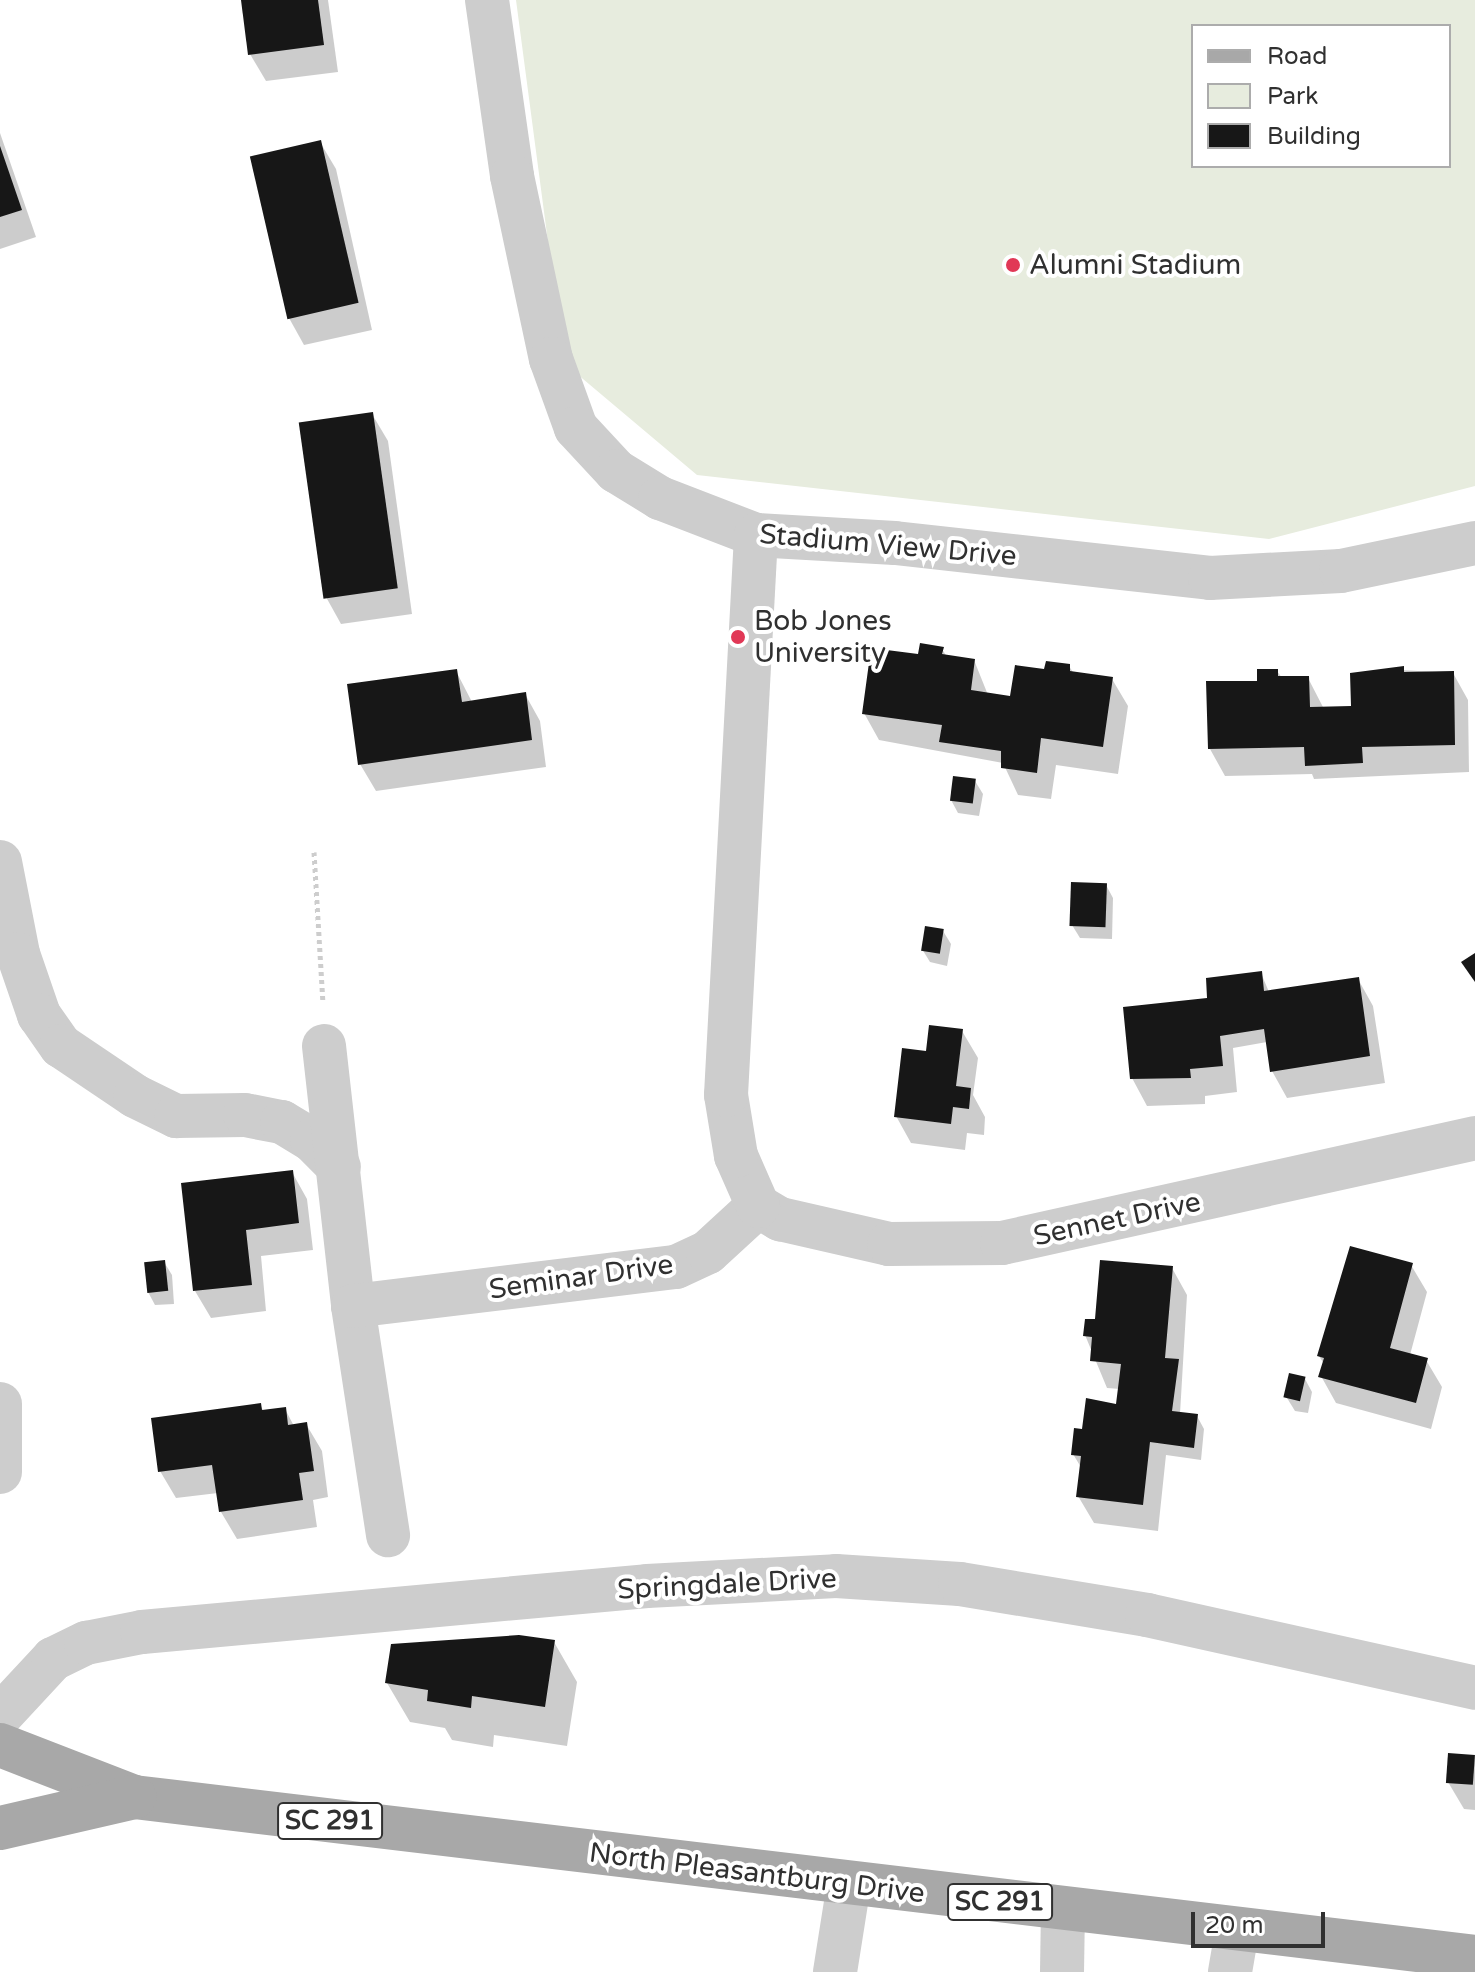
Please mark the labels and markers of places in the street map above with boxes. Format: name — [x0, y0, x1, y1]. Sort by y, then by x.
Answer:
place label: Alumni Stadium — [1029, 248, 1241, 282]
marker: Alumni Stadium — [1004, 256, 1022, 274]
place label: Bob Jones University — [754, 604, 892, 670]
marker: Bob Jones University — [729, 628, 747, 646]

